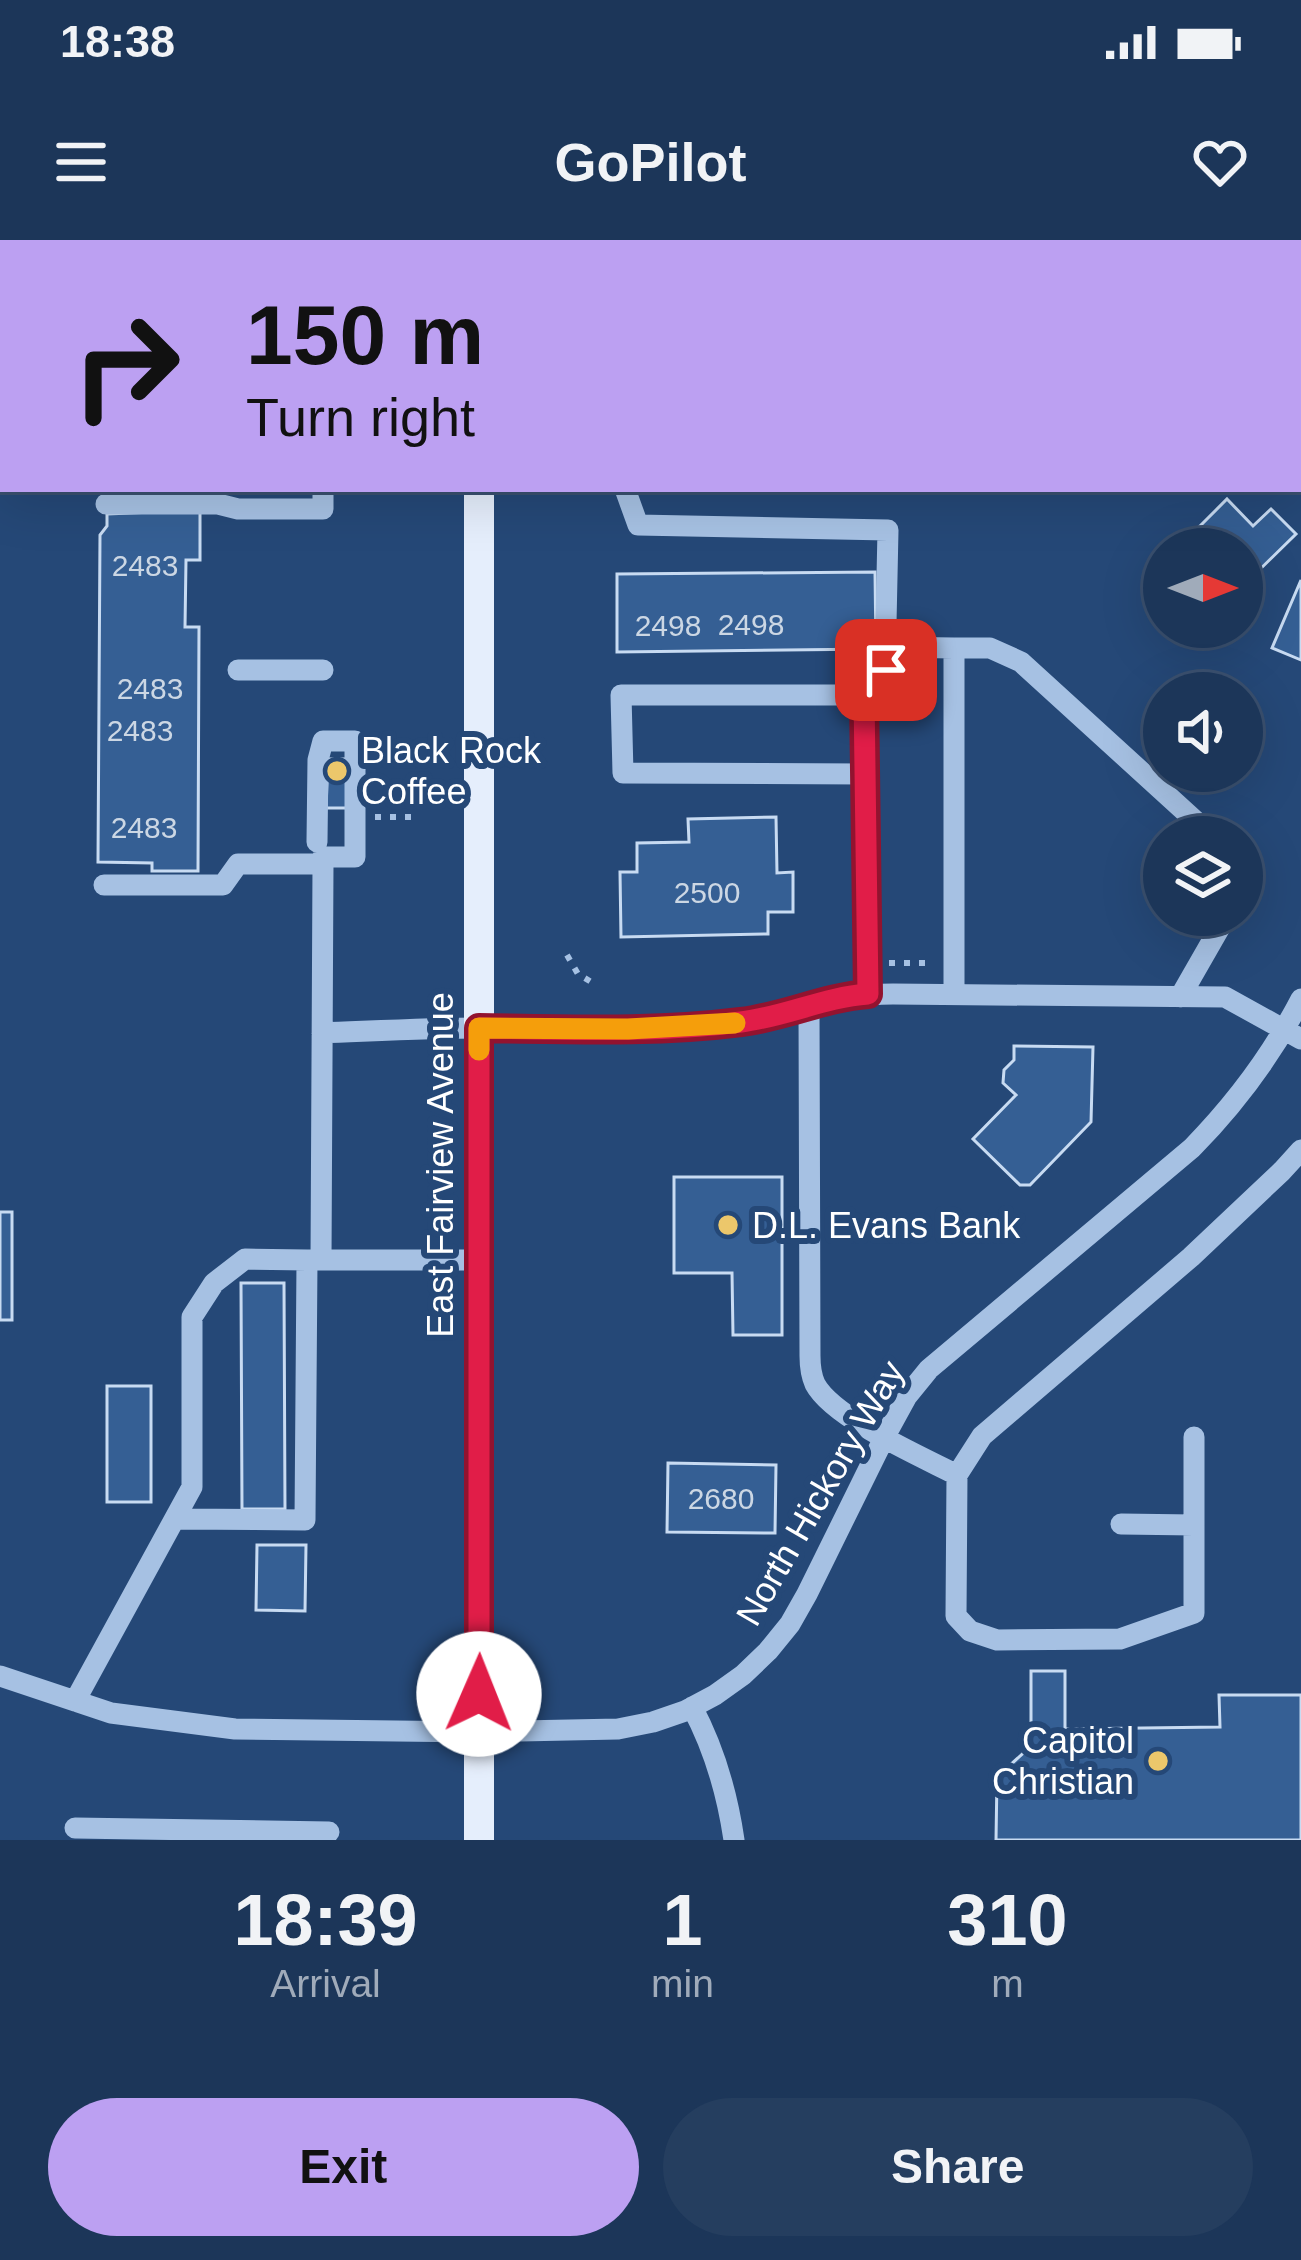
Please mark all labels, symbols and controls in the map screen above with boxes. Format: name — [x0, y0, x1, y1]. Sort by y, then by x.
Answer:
text: 18:38 — [60, 16, 175, 67]
icon: menu — [48, 129, 114, 195]
icon: heart — [1187, 129, 1253, 195]
text: GoPilot — [555, 132, 746, 192]
icon: right — [48, 288, 204, 444]
text: 150 m — [246, 288, 484, 382]
text: Turn right — [246, 387, 475, 447]
north arrow — [1143, 528, 1263, 648]
map controls — [1143, 528, 1263, 936]
house number: 2483 — [112, 549, 178, 582]
house number: 2498 — [718, 608, 784, 641]
house number: 2498 — [635, 609, 701, 642]
pin — [835, 619, 937, 721]
icon: arrive — [853, 637, 919, 703]
house number: 2483 — [117, 672, 183, 705]
button: sound — [1143, 672, 1263, 792]
house number: 2483 — [107, 714, 173, 747]
place label: Black Rock Coffee — [361, 730, 542, 812]
marker: Black Rock Coffee — [324, 758, 350, 784]
house number: 2483 — [111, 811, 177, 844]
button: layers — [1143, 816, 1263, 936]
house number: 2500 — [674, 876, 740, 909]
street label: East Fairview Avenue — [420, 992, 461, 1338]
place label: D.L. Evans Bank — [752, 1205, 1021, 1246]
marker: D.L. Evans Bank — [715, 1212, 741, 1238]
street label: North Hickory Way — [728, 1353, 912, 1633]
house number: 2680 — [688, 1482, 754, 1515]
position arrow — [416, 1631, 542, 1757]
place label: Capitol Christian — [992, 1720, 1134, 1802]
marker: Capitol Christian — [1145, 1748, 1171, 1774]
text: 18:39 — [233, 1880, 418, 1960]
text: 1 — [662, 1880, 703, 1960]
text: 310 — [947, 1880, 1068, 1960]
text: Arrival — [270, 1962, 381, 2005]
text: min — [651, 1962, 714, 2005]
text: m — [991, 1962, 1024, 2005]
button: Exit — [48, 2098, 639, 2236]
button: Share — [663, 2098, 1253, 2236]

